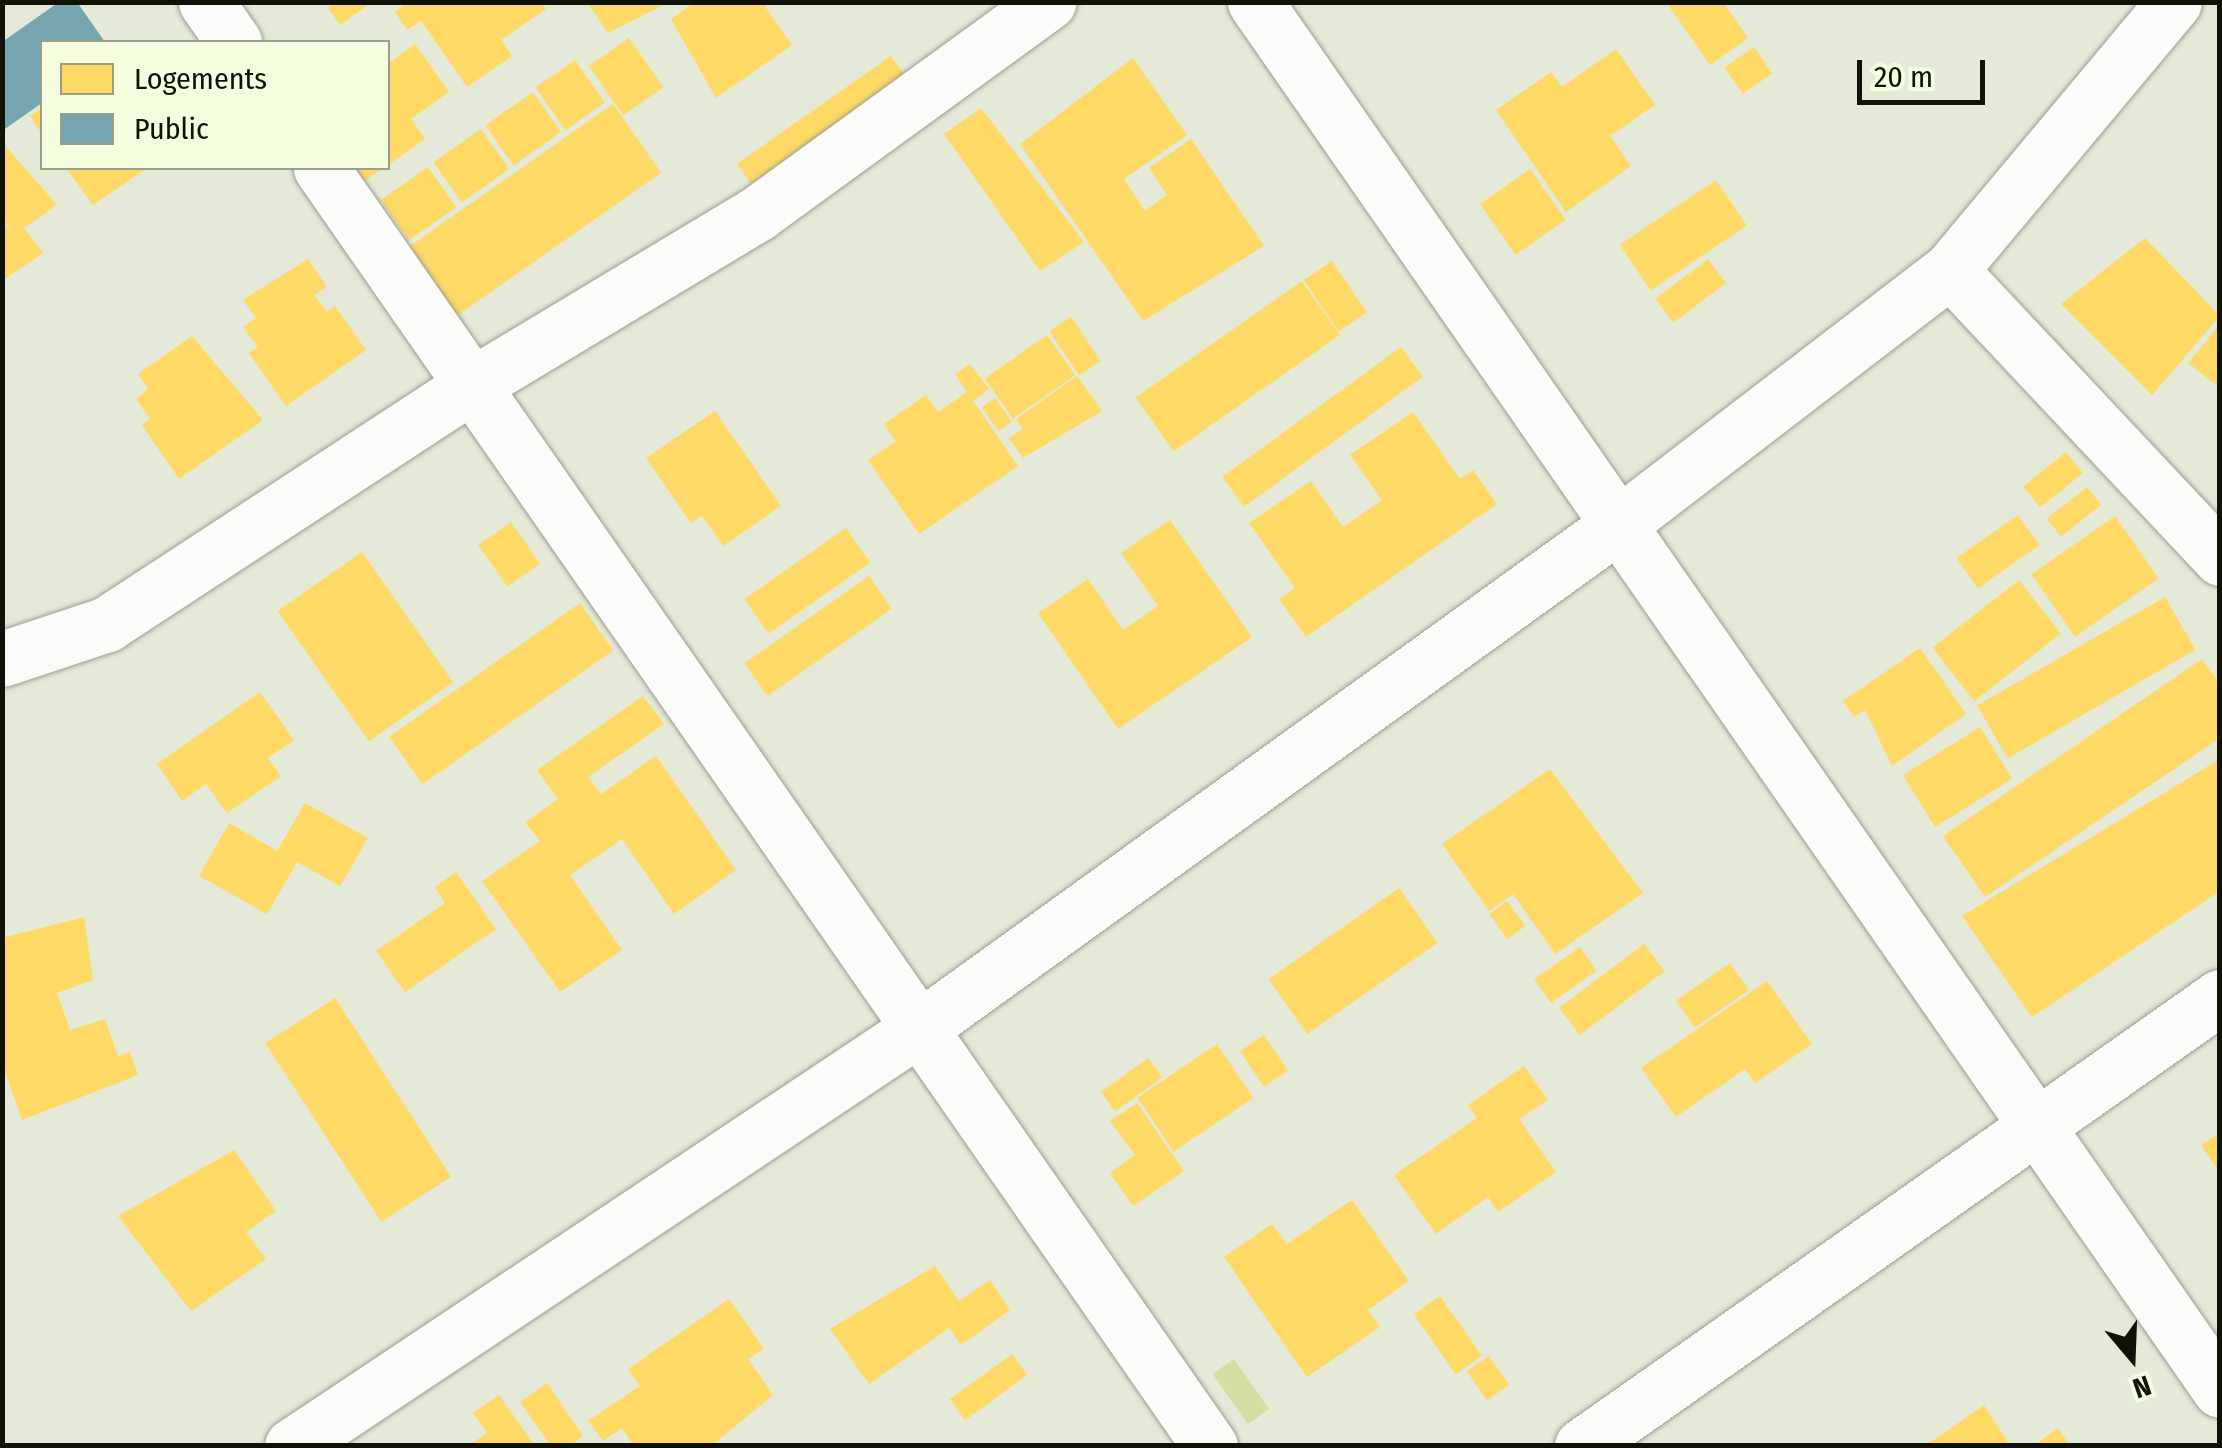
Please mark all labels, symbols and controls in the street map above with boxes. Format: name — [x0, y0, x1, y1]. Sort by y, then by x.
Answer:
legend — [40, 40, 390, 170]
scale bar — [1862, 40, 1990, 102]
text: 20 m — [1874, 59, 1933, 95]
text: Logements — [134, 61, 267, 97]
text: Public — [134, 111, 209, 147]
north arrow — [2082, 1308, 2182, 1408]
text: N — [2129, 1369, 2155, 1405]

